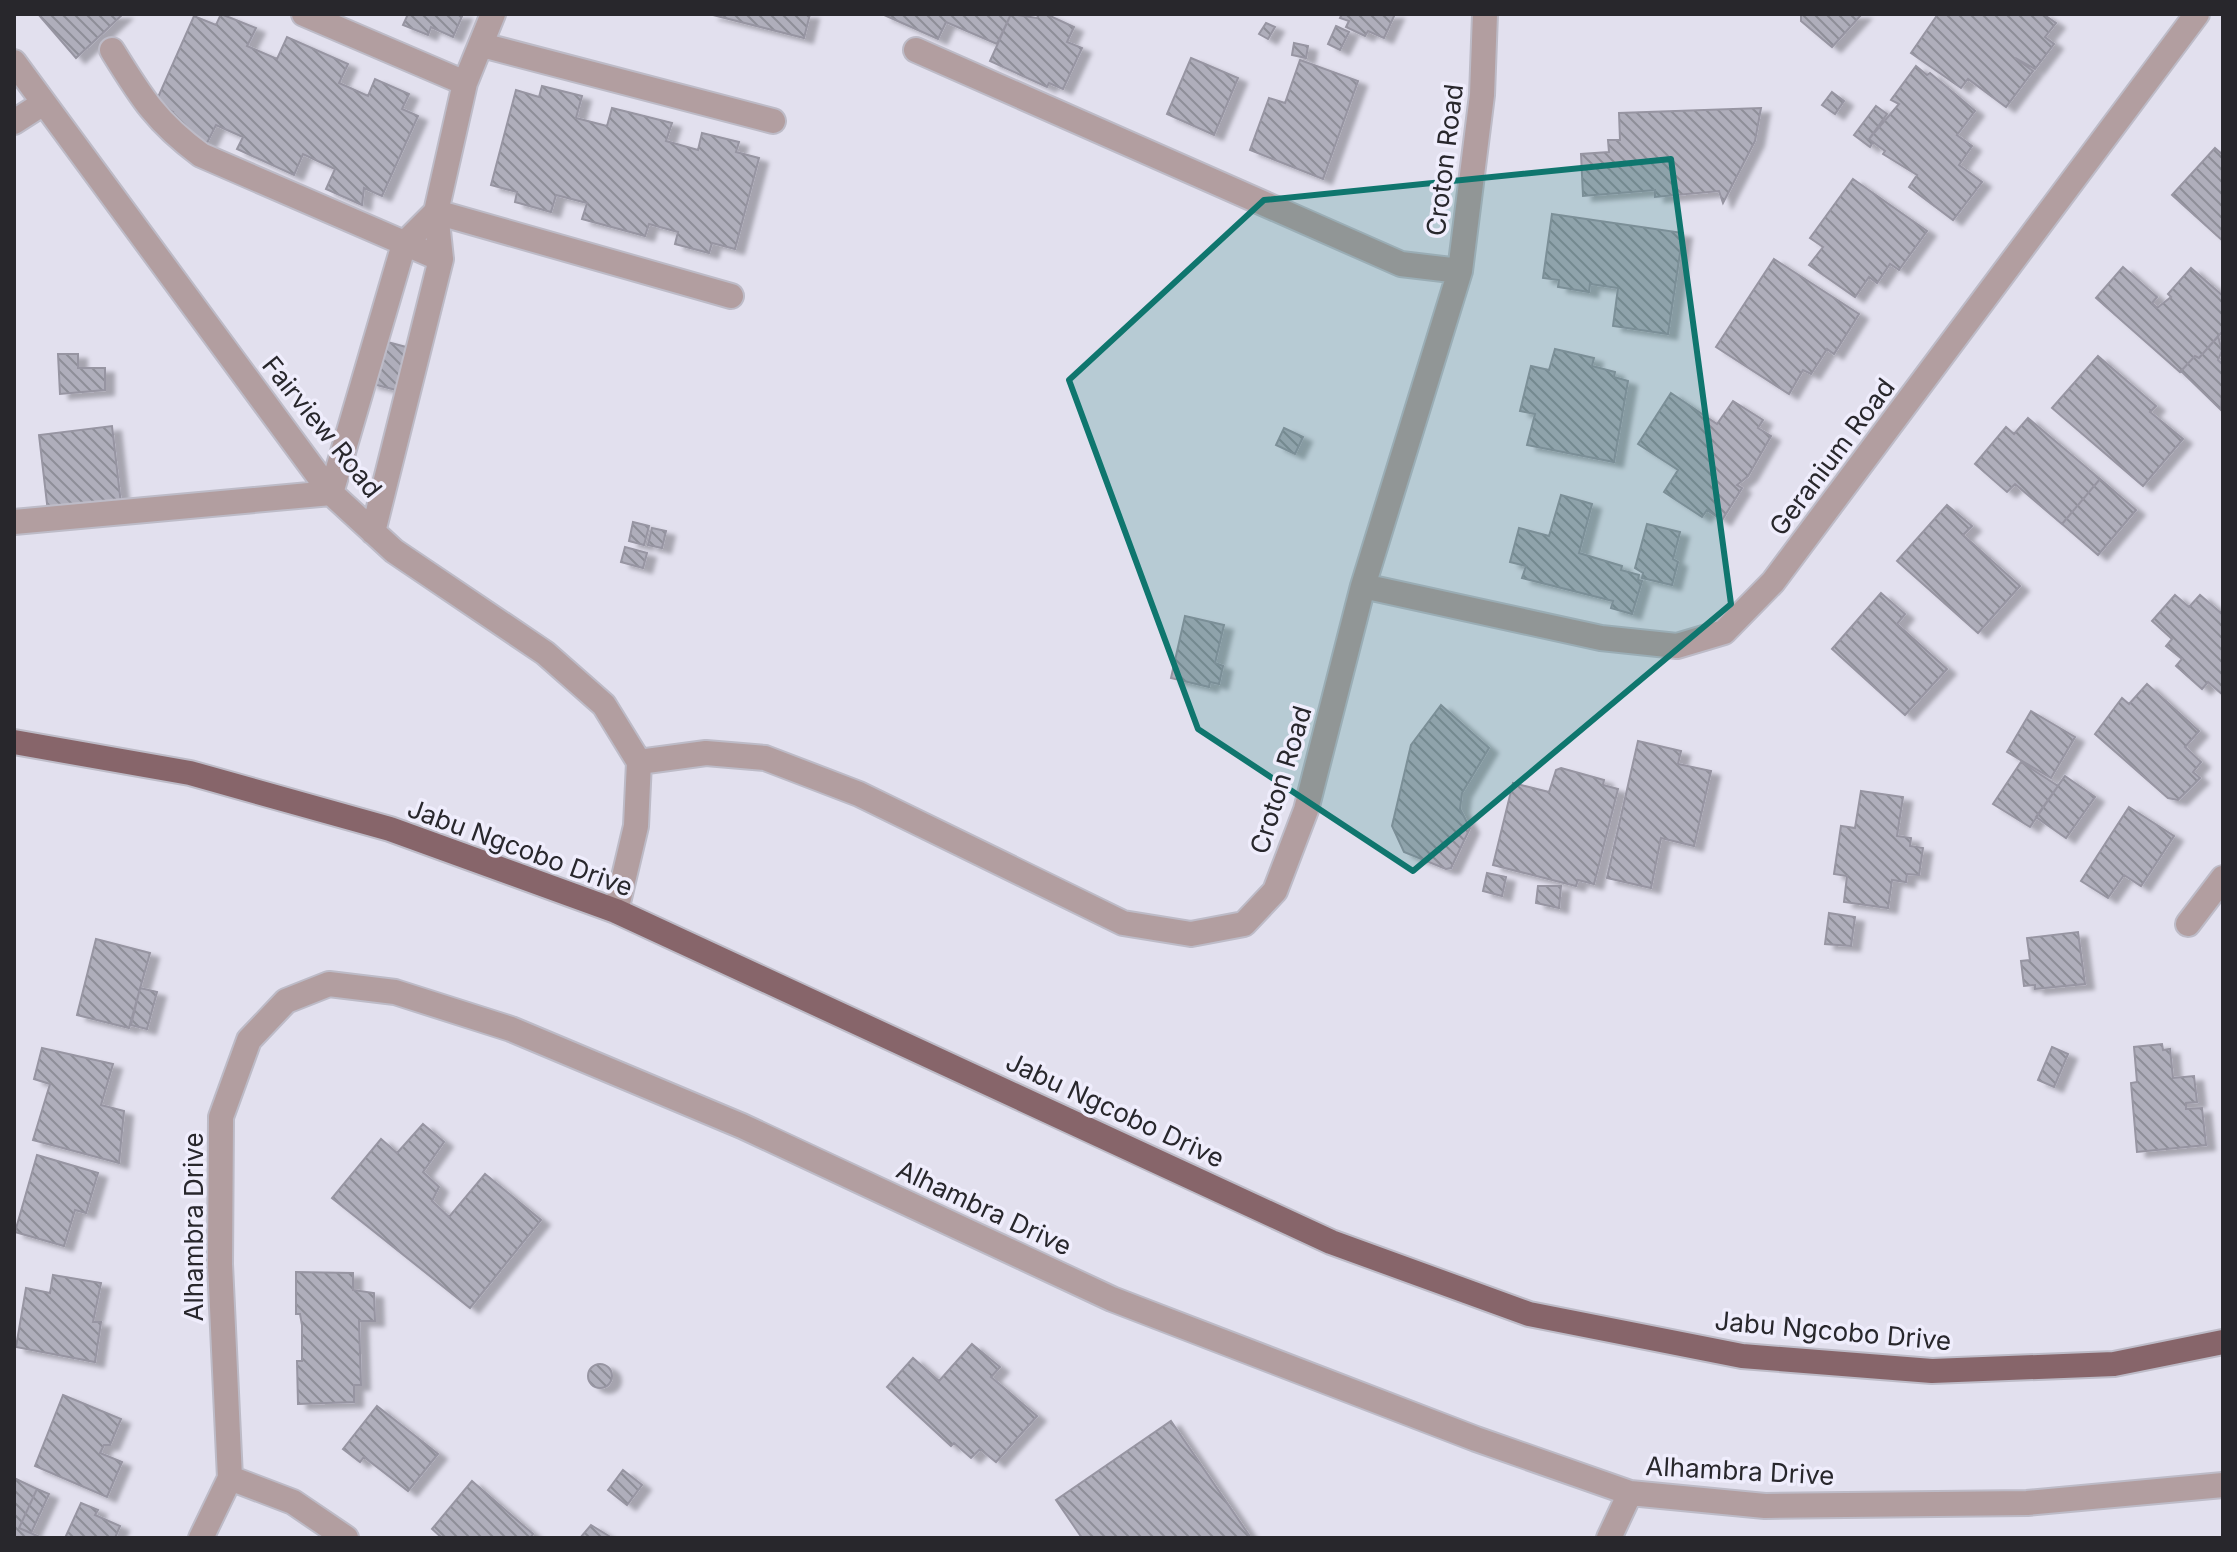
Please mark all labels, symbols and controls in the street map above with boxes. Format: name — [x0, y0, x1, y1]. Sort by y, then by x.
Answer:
street label: Croton Road — [1420, 82, 1469, 238]
street label: Fairview Road — [256, 350, 389, 504]
street label: Geranium Road — [1762, 372, 1901, 541]
street label: Croton Road — [1243, 702, 1318, 858]
street label: Jabu Ngcobo Drive — [403, 792, 637, 903]
street label: Jabu Ngcobo Drive — [1001, 1045, 1229, 1174]
street label: Alhambra Drive — [178, 1132, 209, 1322]
street label: Alhambra Drive — [892, 1154, 1076, 1262]
street label: Jabu Ngcobo Drive — [1713, 1305, 1953, 1356]
street label: Alhambra Drive — [1645, 1450, 1835, 1491]

